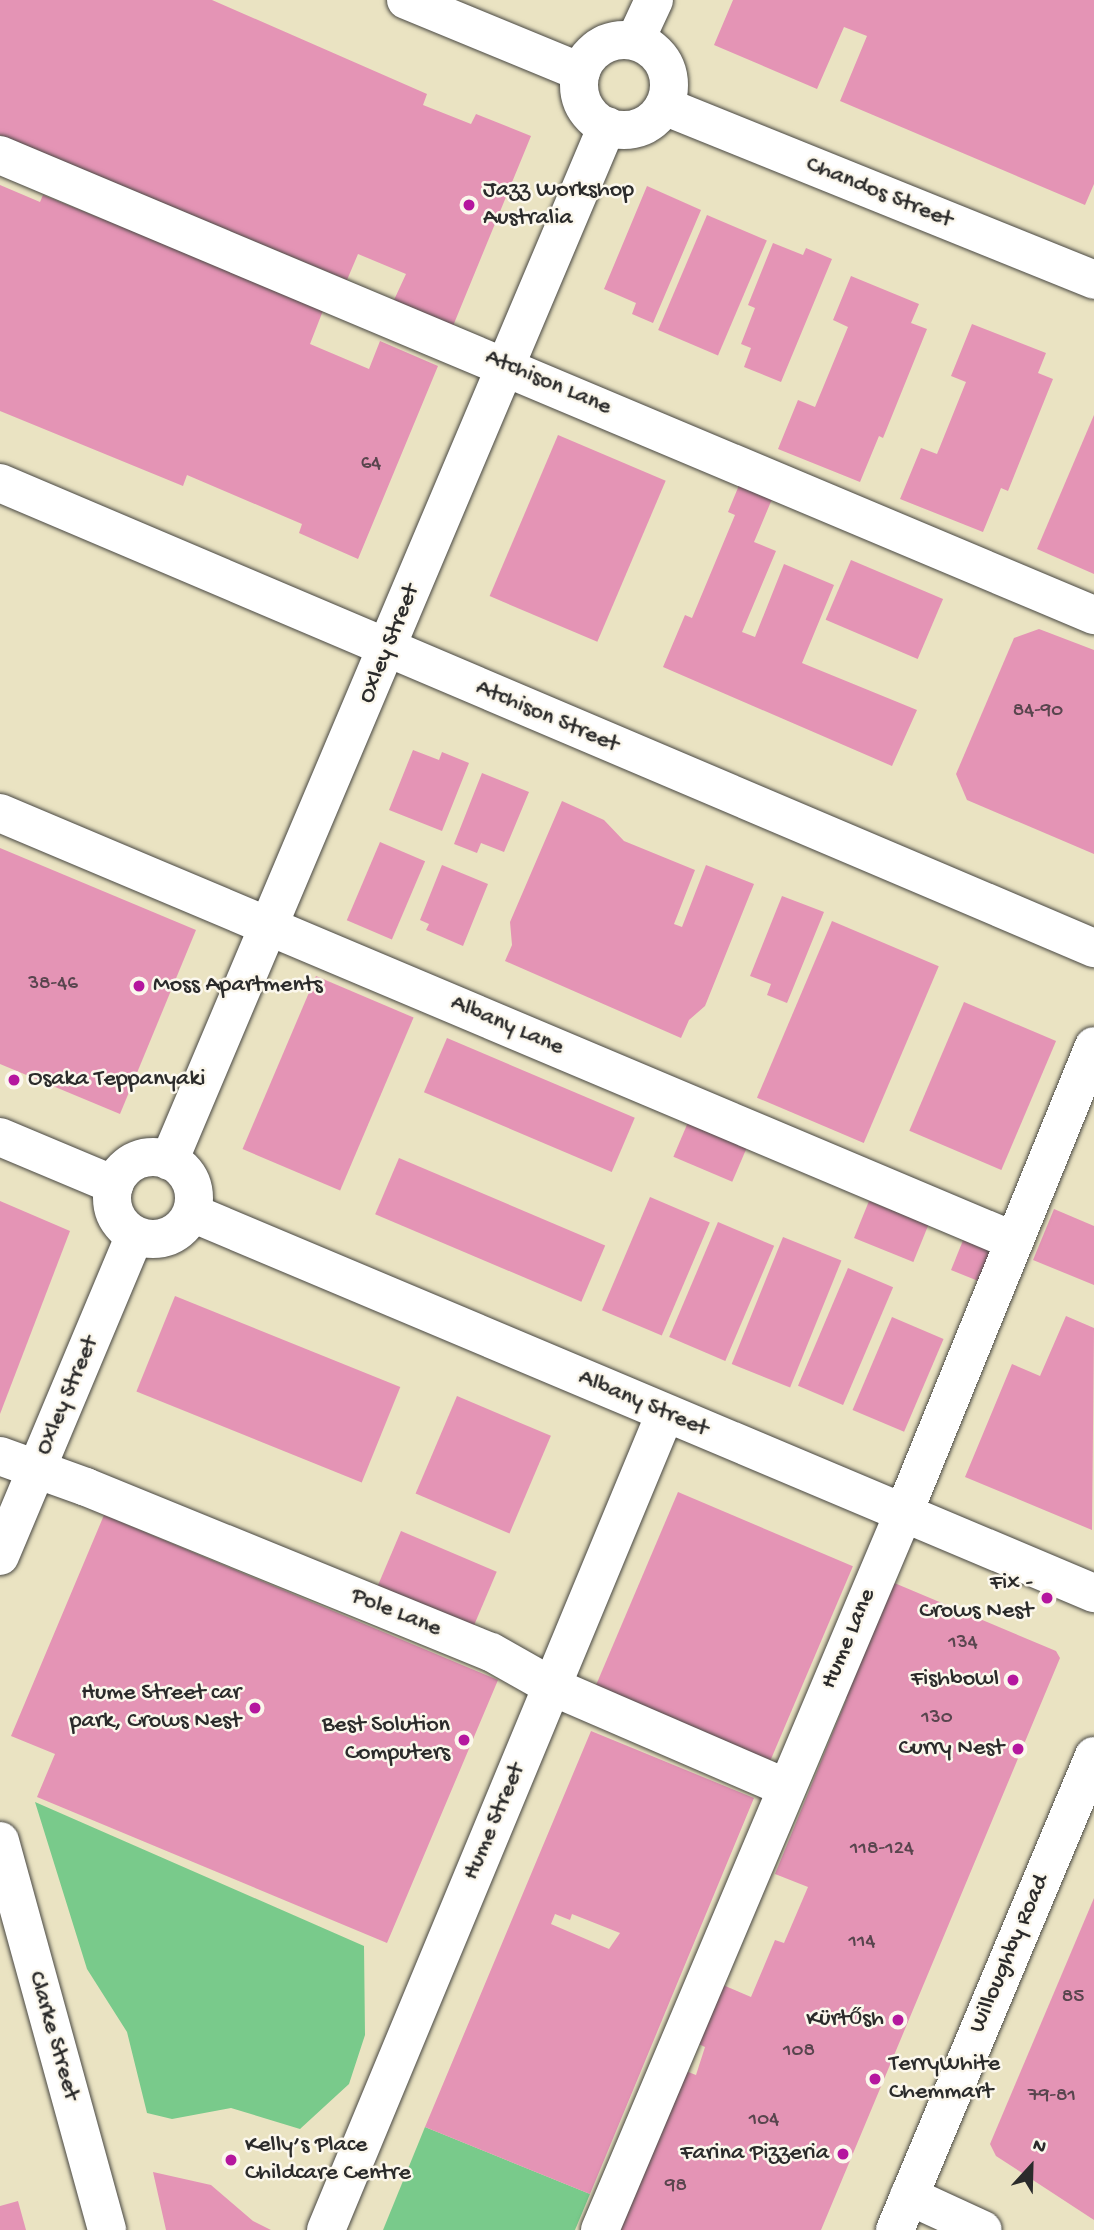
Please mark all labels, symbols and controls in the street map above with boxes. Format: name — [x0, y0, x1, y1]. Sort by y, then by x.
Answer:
street label: Chandos Street — [801, 150, 957, 236]
place label: Jazz Workshop Australia — [483, 177, 634, 233]
marker: Jazz Workshop Australia — [461, 197, 477, 213]
street label: Atchison Lane — [480, 343, 616, 423]
house number: 64 — [361, 452, 381, 478]
street label: Oxley Street — [353, 580, 427, 708]
street label: Atchison Street — [471, 674, 623, 760]
house number: 84-90 — [1013, 699, 1063, 725]
house number: 38-46 — [28, 972, 78, 998]
place label: Moss Apartments — [153, 972, 323, 1000]
marker: Moss Apartments — [131, 978, 147, 994]
street label: Albany Lane — [446, 989, 568, 1063]
place label: Osaka Teppanyaki — [28, 1066, 205, 1094]
marker: Osaka Teppanyaki — [6, 1072, 22, 1088]
street label: Oxley Street — [30, 1332, 106, 1460]
street label: Albany Street — [574, 1364, 712, 1444]
place label: Fix - Crows Nest — [919, 1570, 1033, 1626]
street label: Pole Lane — [347, 1582, 445, 1644]
street label: Hume Lane — [815, 1585, 883, 1693]
marker: Fix - Crows Nest — [1039, 1590, 1055, 1606]
house number: 134 — [948, 1631, 978, 1657]
place label: Fishbowl — [911, 1666, 999, 1694]
marker: Fishbowl — [1005, 1672, 1021, 1688]
place label: Hume Street car park, Crows Nest — [70, 1680, 241, 1736]
marker: Hume Street car park, Crows Nest — [247, 1700, 263, 1716]
house number: 130 — [921, 1706, 953, 1732]
place label: Best Solution Computers — [322, 1712, 450, 1768]
marker: Best Solution Computers — [456, 1732, 472, 1748]
place label: Curry Nest — [899, 1735, 1004, 1763]
marker: Curry Nest — [1010, 1741, 1026, 1757]
street label: Hume Street — [458, 1759, 532, 1885]
house number: 118-124 — [850, 1837, 914, 1863]
street label: Willoughby Road — [964, 1871, 1056, 2037]
house number: 114 — [849, 1930, 875, 1956]
street label: Clarke Street — [21, 1968, 85, 2104]
house number: 85 — [1062, 1985, 1084, 2011]
place label: Kürtősh — [806, 2006, 884, 2034]
marker: Kürtősh — [890, 2012, 906, 2028]
house number: 108 — [783, 2039, 815, 2065]
place label: TerryWhite Chemmart — [889, 2051, 1000, 2107]
marker: TerryWhite Chemmart — [867, 2071, 883, 2087]
house number: 79-81 — [1028, 2084, 1076, 2110]
house number: 104 — [749, 2108, 779, 2134]
place label: Kelly’s Place Childcare Centre — [245, 2132, 411, 2188]
north arrow — [996, 2132, 1066, 2202]
text: N — [1029, 2134, 1049, 2160]
place label: Farina Pizzeria — [680, 2140, 829, 2168]
marker: Farina Pizzeria — [835, 2146, 851, 2162]
marker: Kelly’s Place Childcare Centre — [223, 2152, 239, 2168]
house number: 98 — [665, 2174, 687, 2200]

